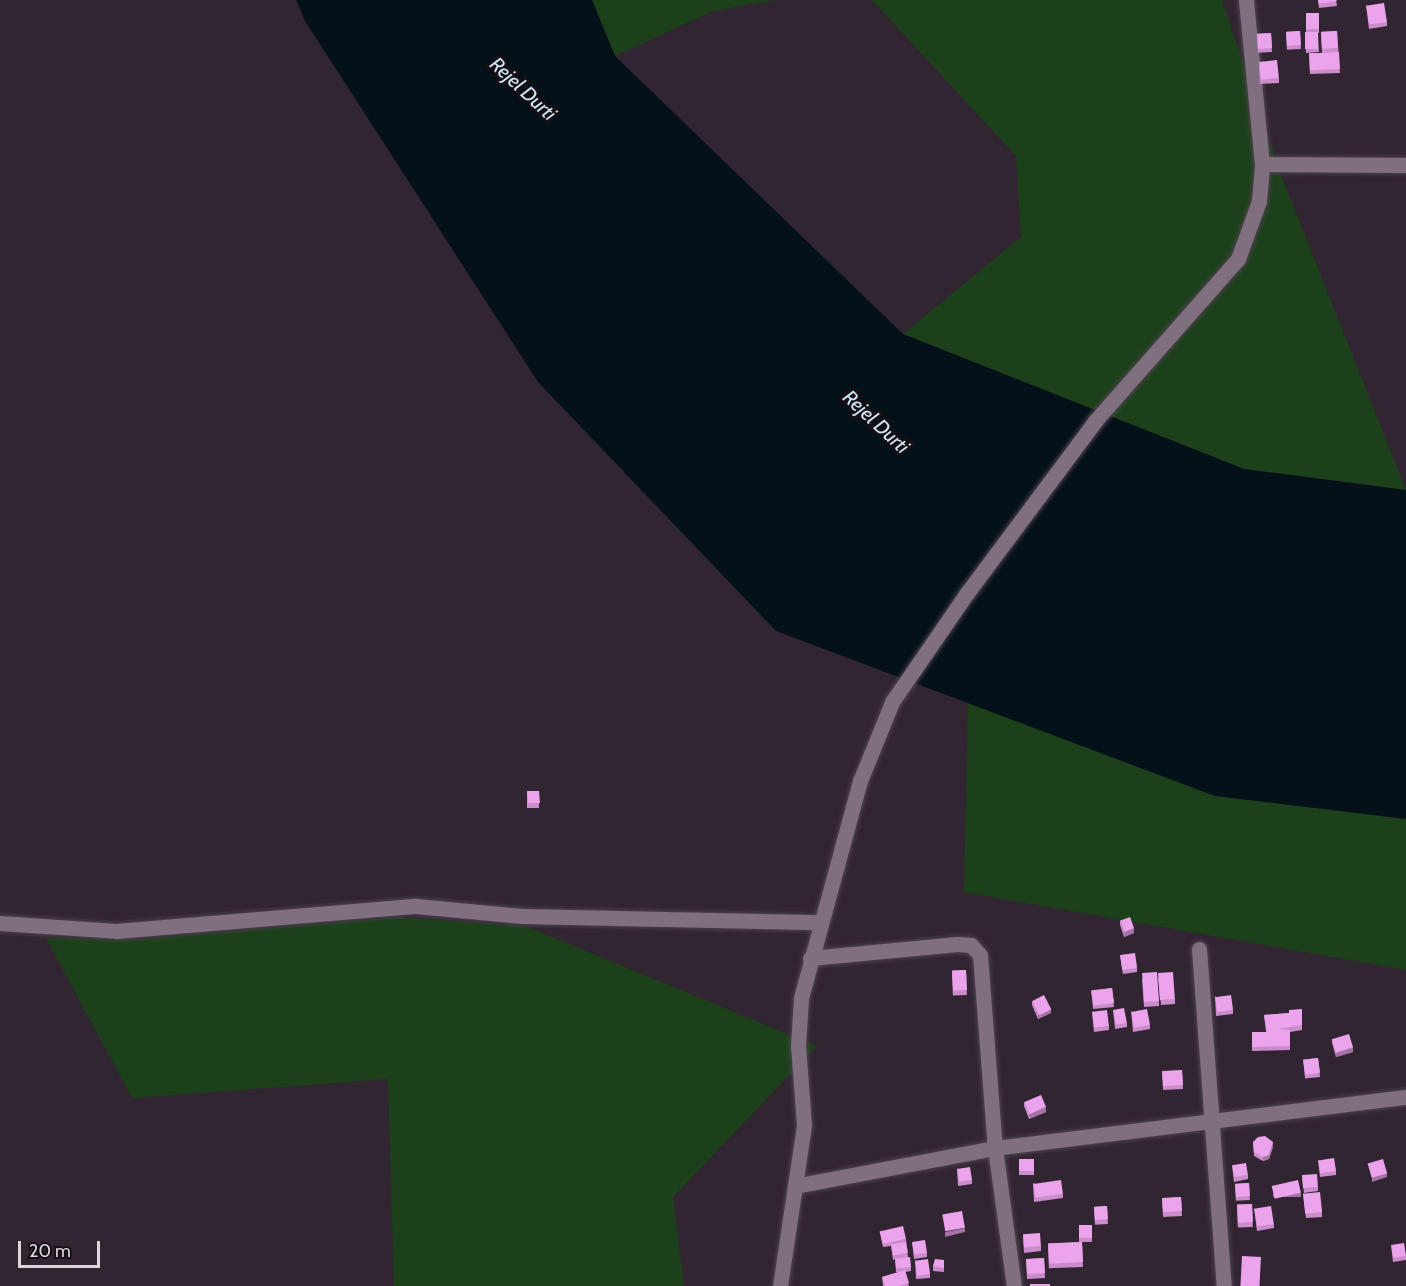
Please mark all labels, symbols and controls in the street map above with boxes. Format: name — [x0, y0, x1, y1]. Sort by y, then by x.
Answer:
water label: Rejel Durti — [485, 52, 561, 126]
water label: Rejel Durti — [838, 385, 914, 459]
scale bar — [21, 1229, 104, 1267]
text: 20 m — [29, 1240, 71, 1262]

